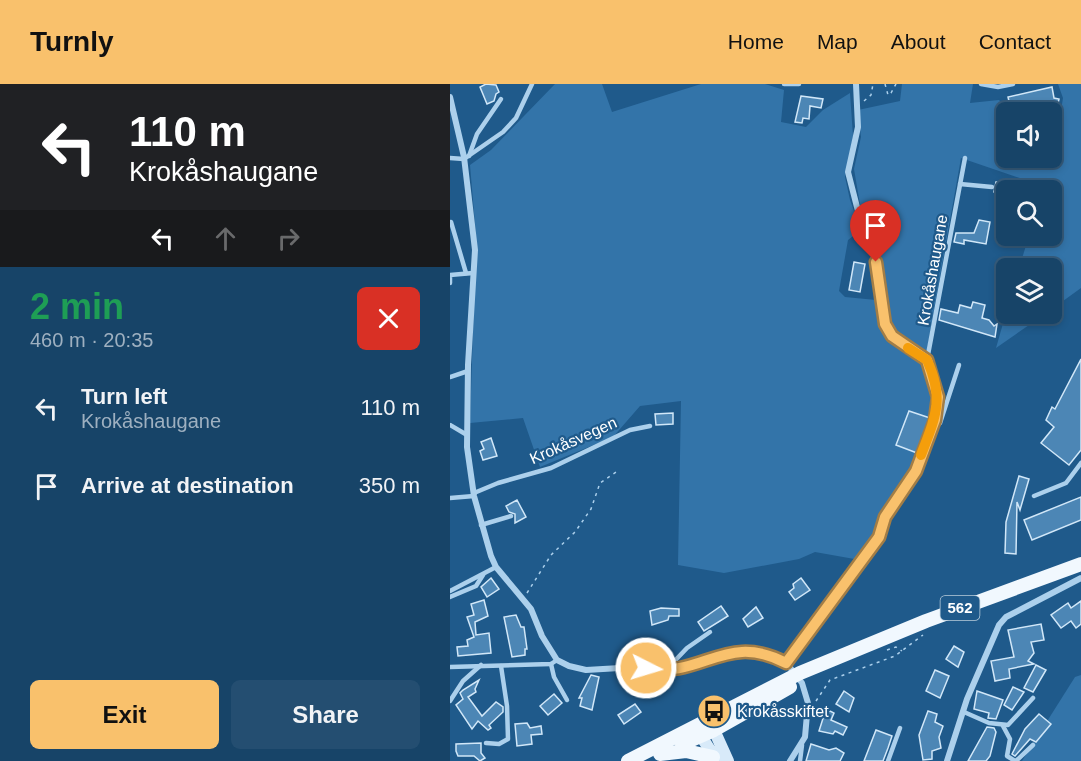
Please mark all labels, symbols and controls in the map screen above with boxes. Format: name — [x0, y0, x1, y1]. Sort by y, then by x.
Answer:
text: Turnly — [30, 26, 113, 57]
text: Home — [728, 30, 784, 53]
text: Map — [817, 30, 858, 53]
text: About — [891, 30, 946, 53]
text: Contact — [979, 30, 1051, 53]
map controls — [996, 102, 1062, 324]
button: sound — [996, 102, 1062, 168]
icon: left — [30, 108, 108, 186]
text: 110 m — [129, 108, 246, 155]
text: Krokåshaugane — [129, 157, 318, 187]
button: search — [996, 180, 1062, 246]
pin — [850, 200, 901, 262]
icon: arrive — [859, 209, 892, 242]
street label: Krokåshaugane — [914, 213, 951, 327]
icon: left — [146, 222, 179, 255]
icon: ahead — [209, 222, 242, 255]
icon: right — [272, 222, 305, 255]
button: layers — [996, 258, 1062, 324]
text: 2 min — [30, 286, 124, 327]
button: close — [357, 287, 420, 350]
text: 460 m · 20:35 — [30, 329, 153, 351]
text: Turn left — [81, 384, 167, 409]
icon: left — [30, 392, 63, 425]
text: 110 m — [360, 395, 420, 420]
text: Krokåshaugane — [81, 410, 221, 432]
street label: Krokåsvegen — [527, 414, 619, 467]
icon: arrive — [30, 470, 63, 503]
text: Arrive at destination — [81, 473, 294, 498]
text: 350 m — [359, 473, 420, 498]
road number: 562 — [940, 596, 980, 620]
position arrow — [614, 636, 678, 700]
button: Exit — [30, 680, 219, 749]
button: Share — [231, 680, 420, 749]
bus stop icon: Krokåsskiftet — [696, 693, 732, 729]
place label: Krokåsskiftet — [737, 703, 829, 720]

